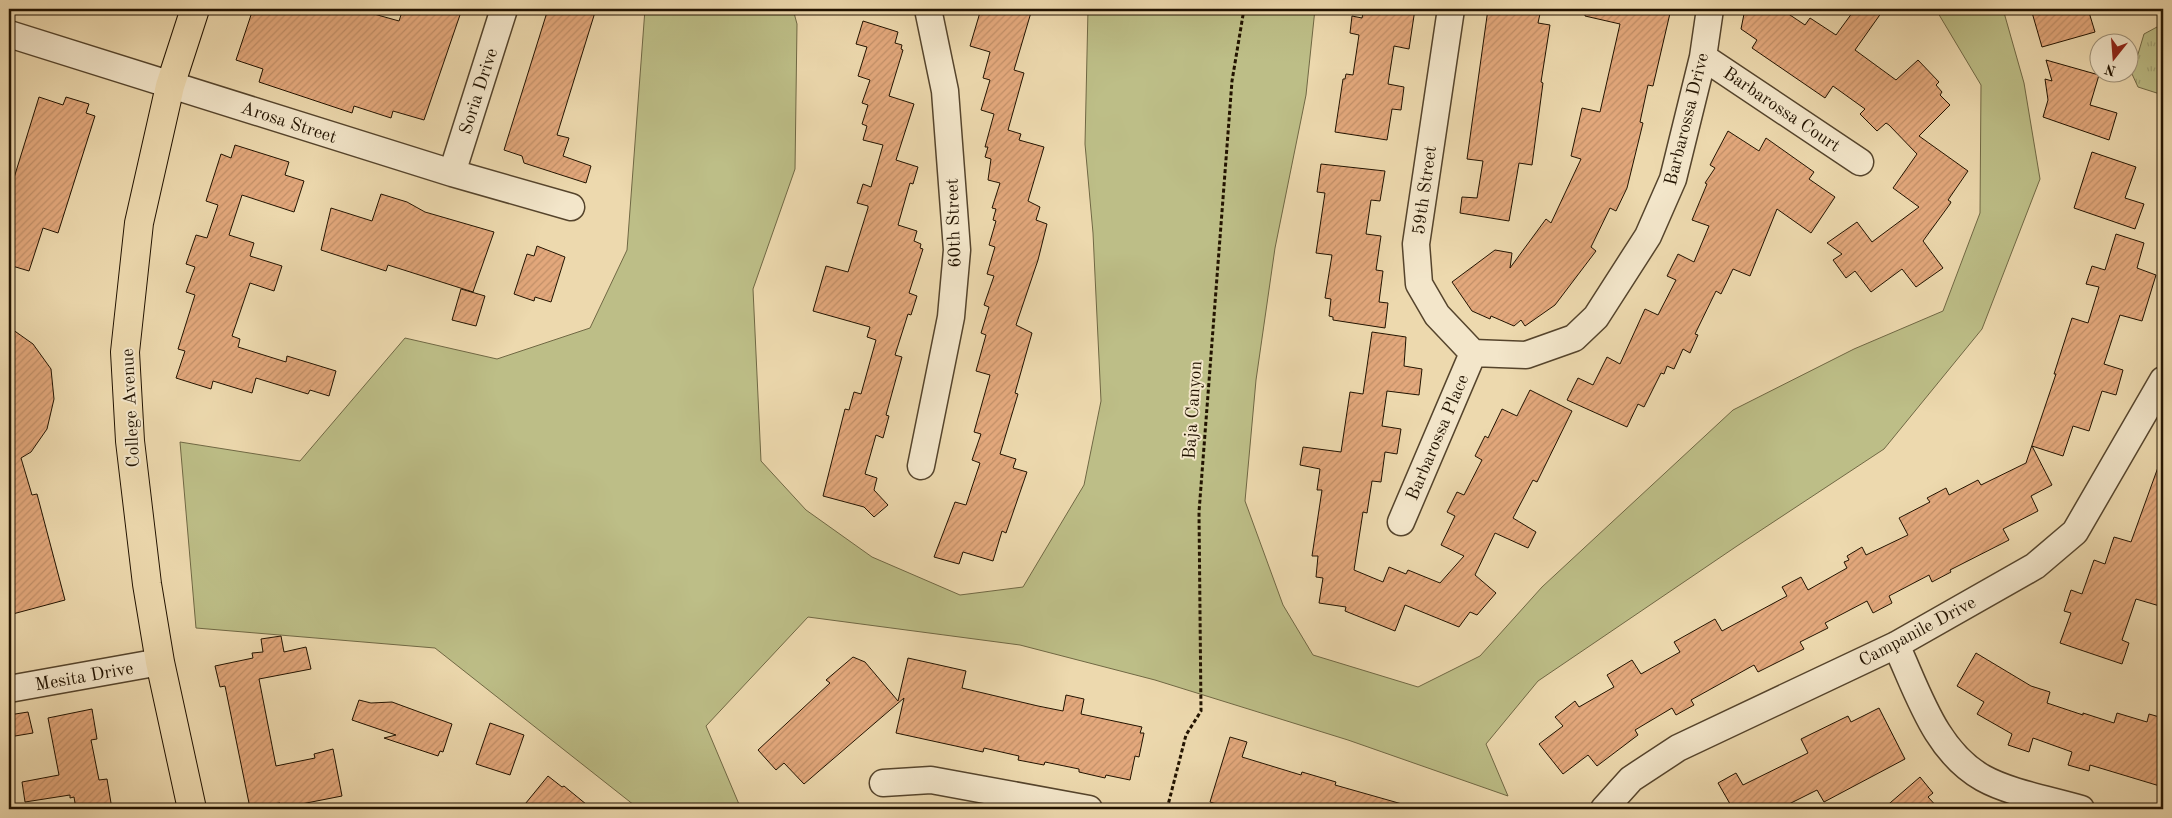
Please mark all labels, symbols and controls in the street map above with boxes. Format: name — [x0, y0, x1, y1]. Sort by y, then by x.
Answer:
north arrow — [2090, 32, 2140, 82]
street label: Soria Drive — [457, 46, 501, 137]
street label: Barbarossa Drive — [1662, 51, 1712, 187]
text: N — [2103, 61, 2118, 78]
street label: Barbarossa Court — [1720, 64, 1843, 156]
street label: Arosa Street — [239, 99, 339, 147]
street label: 59th Street — [1410, 144, 1440, 236]
street label: 60th Street — [943, 178, 965, 268]
street label: College Avenue — [119, 348, 143, 468]
street label: Baja Canyon — [1181, 360, 1205, 460]
street label: Barbarossa Place — [1403, 372, 1473, 503]
street label: Campanile Drive — [1856, 594, 1979, 670]
street label: Mesita Drive — [34, 659, 135, 694]

